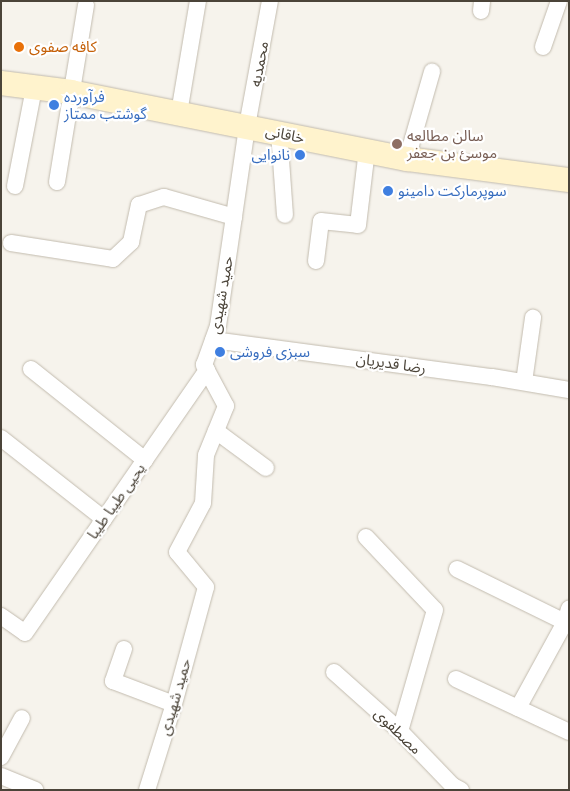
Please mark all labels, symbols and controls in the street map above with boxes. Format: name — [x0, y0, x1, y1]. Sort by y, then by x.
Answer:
place label: کافه صفوی — [29, 38, 97, 56]
street label: محمدیه — [246, 40, 272, 88]
marker: کافه صفوی — [13, 41, 25, 53]
place label: فرآورده گوشتب ممتاز — [64, 87, 147, 122]
marker: فرآورده گوشتب ممتاز — [48, 99, 60, 111]
street label: خاقانی — [264, 121, 306, 147]
place label: سالن مطالعه موسئ بن جعفر — [407, 126, 497, 161]
marker: سالن مطالعه موسئ بن جعفر — [391, 138, 403, 150]
place label: نانوایی — [251, 146, 290, 164]
marker: نانوایی — [294, 149, 306, 161]
place label: سوپرمارکت دامینو — [398, 182, 506, 200]
marker: سوپرمارکت دامینو — [382, 185, 394, 197]
street label: حمید شهیدی — [205, 255, 237, 335]
place label: سبزی فروشی — [230, 343, 310, 361]
marker: سبزی فروشی — [214, 346, 226, 358]
street label: رضا قدیریان — [355, 349, 427, 377]
street label: یحیی طیبا طیبا — [83, 460, 149, 542]
street label: حمید شهیدی — [155, 657, 195, 737]
street label: مصطفوی — [371, 704, 425, 758]

